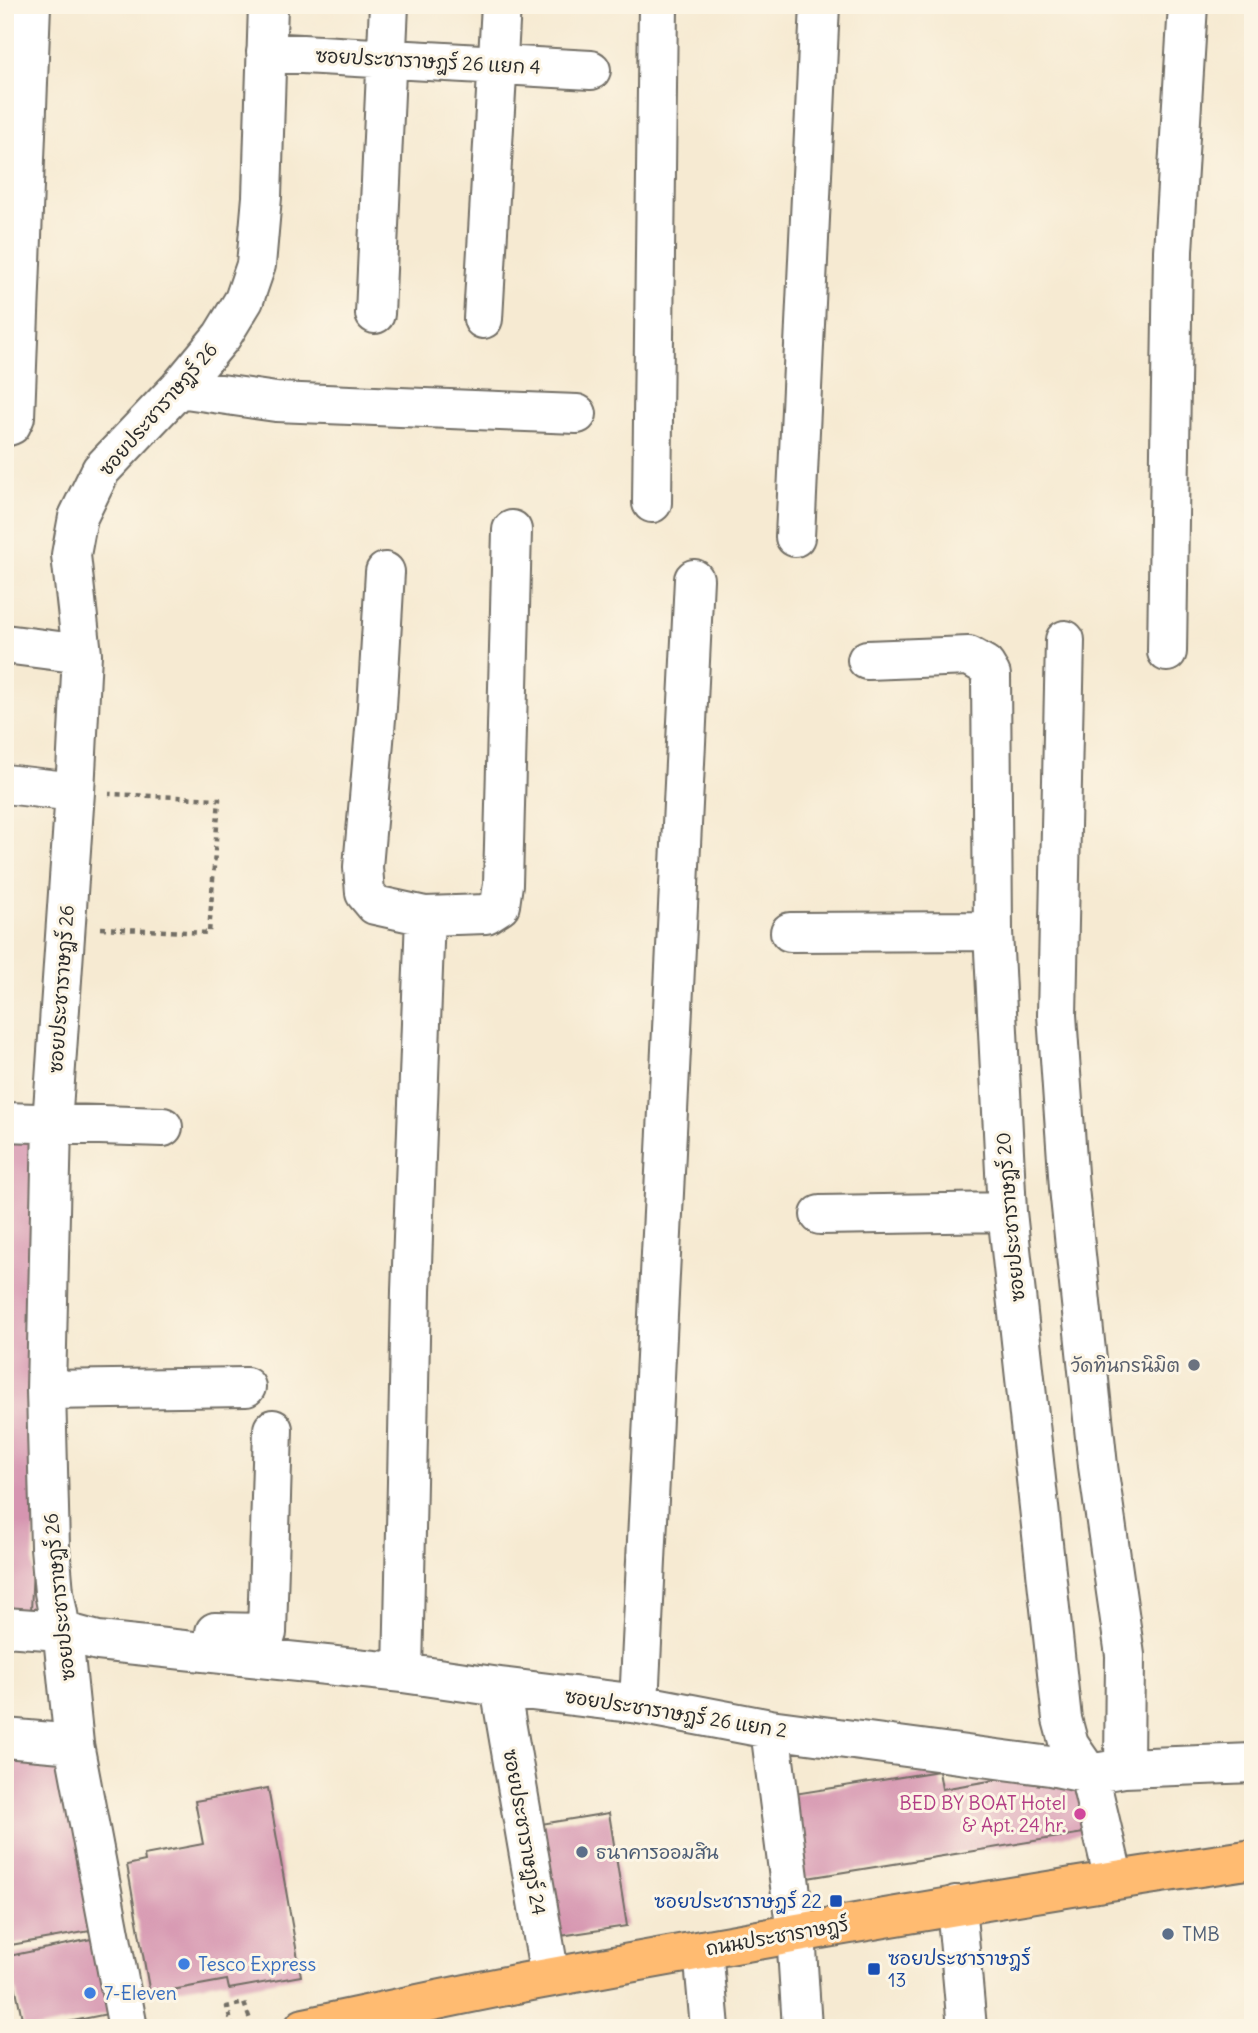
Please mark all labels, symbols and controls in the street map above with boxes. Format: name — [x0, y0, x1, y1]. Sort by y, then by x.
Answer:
street label: ซอยประชาราษฎร์ 26 แยก 4 — [315, 43, 541, 80]
street label: ซอยประชาราษฎร์ 26 — [94, 338, 223, 481]
street label: ซอยประชาราษฎร์ 26 — [43, 904, 80, 1074]
street label: ซอยประชาราษฎร์ 20 — [991, 1131, 1030, 1303]
place label: วัดทินกรนิมิต — [1071, 1353, 1180, 1377]
marker: วัดทินกรนิมิต — [1186, 1357, 1202, 1373]
street label: ซอยประชาราษฎร์ 26 — [38, 1512, 81, 1682]
street label: ซอยประชาราษฎร์ 26 แยก 2 — [563, 1684, 789, 1743]
street label: ซอยประชาราษฎร์ 24 — [498, 1747, 551, 1917]
place label: BED BY BOAT Hotel & Apt. 24 hr. — [899, 1791, 1066, 1837]
marker: BED BY BOAT Hotel & Apt. 24 hr. — [1072, 1806, 1088, 1822]
place label: ธนาคารออมสิน — [596, 1840, 719, 1864]
marker: ธนาคารออมสิน — [574, 1844, 590, 1860]
place label: ซอยประชาราษฎร์ 22 — [654, 1889, 822, 1914]
marker: ซอยประชาราษฎร์ 22 — [828, 1893, 844, 1909]
street label: ถนนประชาราษฎร์ — [704, 1912, 851, 1961]
place label: TMB — [1182, 1922, 1220, 1946]
marker: TMB — [1160, 1926, 1176, 1942]
place label: ซอยประชาราษฎร์ 13 — [888, 1946, 1031, 1992]
place label: Tesco Express — [198, 1952, 316, 1976]
marker: Tesco Express — [176, 1956, 192, 1972]
marker: ซอยประชาราษฎร์ 13 — [866, 1961, 882, 1977]
place label: 7-Eleven — [104, 1981, 177, 2005]
marker: 7-Eleven — [82, 1985, 98, 2001]

